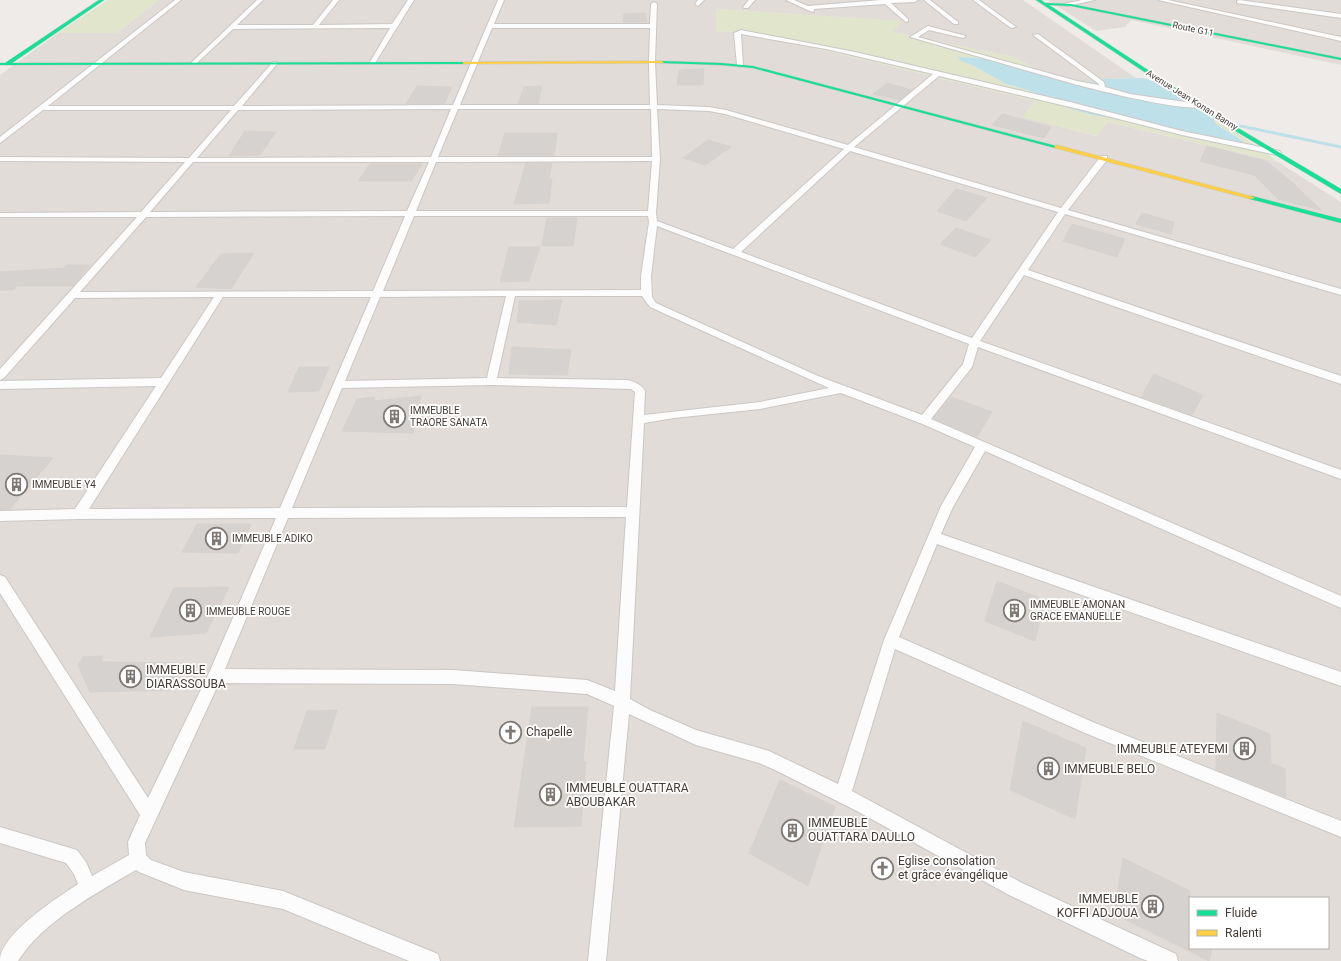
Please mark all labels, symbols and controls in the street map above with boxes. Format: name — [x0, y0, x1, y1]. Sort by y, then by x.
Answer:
street label: Route G11 — [1171, 20, 1215, 38]
street label: Avenue Jean Konan Banny — [1144, 68, 1240, 133]
building icon: IMMEUBLE TRAORE SANATA — [381, 403, 407, 429]
place label: IMMEUBLE TRAORE SANATA — [410, 405, 488, 428]
building icon: IMMEUBLE Y4 — [3, 471, 29, 497]
place label: IMMEUBLE Y4 — [32, 479, 96, 490]
building icon: IMMEUBLE ADIKO — [204, 525, 230, 551]
place label: IMMEUBLE ADIKO — [232, 533, 313, 544]
building icon: IMMEUBLE AMONAN GRACE EMANUELLE — [1002, 597, 1028, 623]
building icon: IMMEUBLE ROUGE — [177, 598, 203, 624]
place label: IMMEUBLE AMONAN GRACE EMANUELLE — [1030, 599, 1125, 622]
place label: IMMEUBLE ROUGE — [206, 606, 290, 617]
place label: IMMEUBLE DIARASSOUBA — [146, 663, 226, 691]
building icon: IMMEUBLE DIARASSOUBA — [117, 664, 143, 690]
church icon: Chapelle — [497, 719, 523, 745]
place label: Chapelle — [526, 725, 572, 739]
building icon: IMMEUBLE ATEYEMI — [1231, 736, 1257, 762]
place label: IMMEUBLE ATEYEMI — [1117, 742, 1228, 756]
building icon: IMMEUBLE BELO — [1035, 756, 1061, 782]
place label: IMMEUBLE BELO — [1064, 762, 1155, 776]
place label: IMMEUBLE OUATTARA ABOUBAKAR — [566, 781, 689, 809]
building icon: IMMEUBLE OUATTARA ABOUBAKAR — [538, 782, 564, 808]
place label: IMMEUBLE OUATTARA DAULLO — [808, 816, 915, 844]
building icon: IMMEUBLE OUATTARA DAULLO — [780, 817, 806, 843]
place label: Eglise consolation et grâce évangélique — [898, 854, 1008, 882]
church icon: Eglise consolation et grâce évangélique — [869, 855, 895, 881]
place label: IMMEUBLE KOFFI ADJOUA — [1057, 892, 1138, 920]
building icon: IMMEUBLE KOFFI ADJOUA — [1140, 893, 1166, 919]
legend — [1189, 897, 1329, 949]
text: Fluide — [1225, 906, 1257, 920]
text: Ralenti — [1225, 926, 1262, 940]

